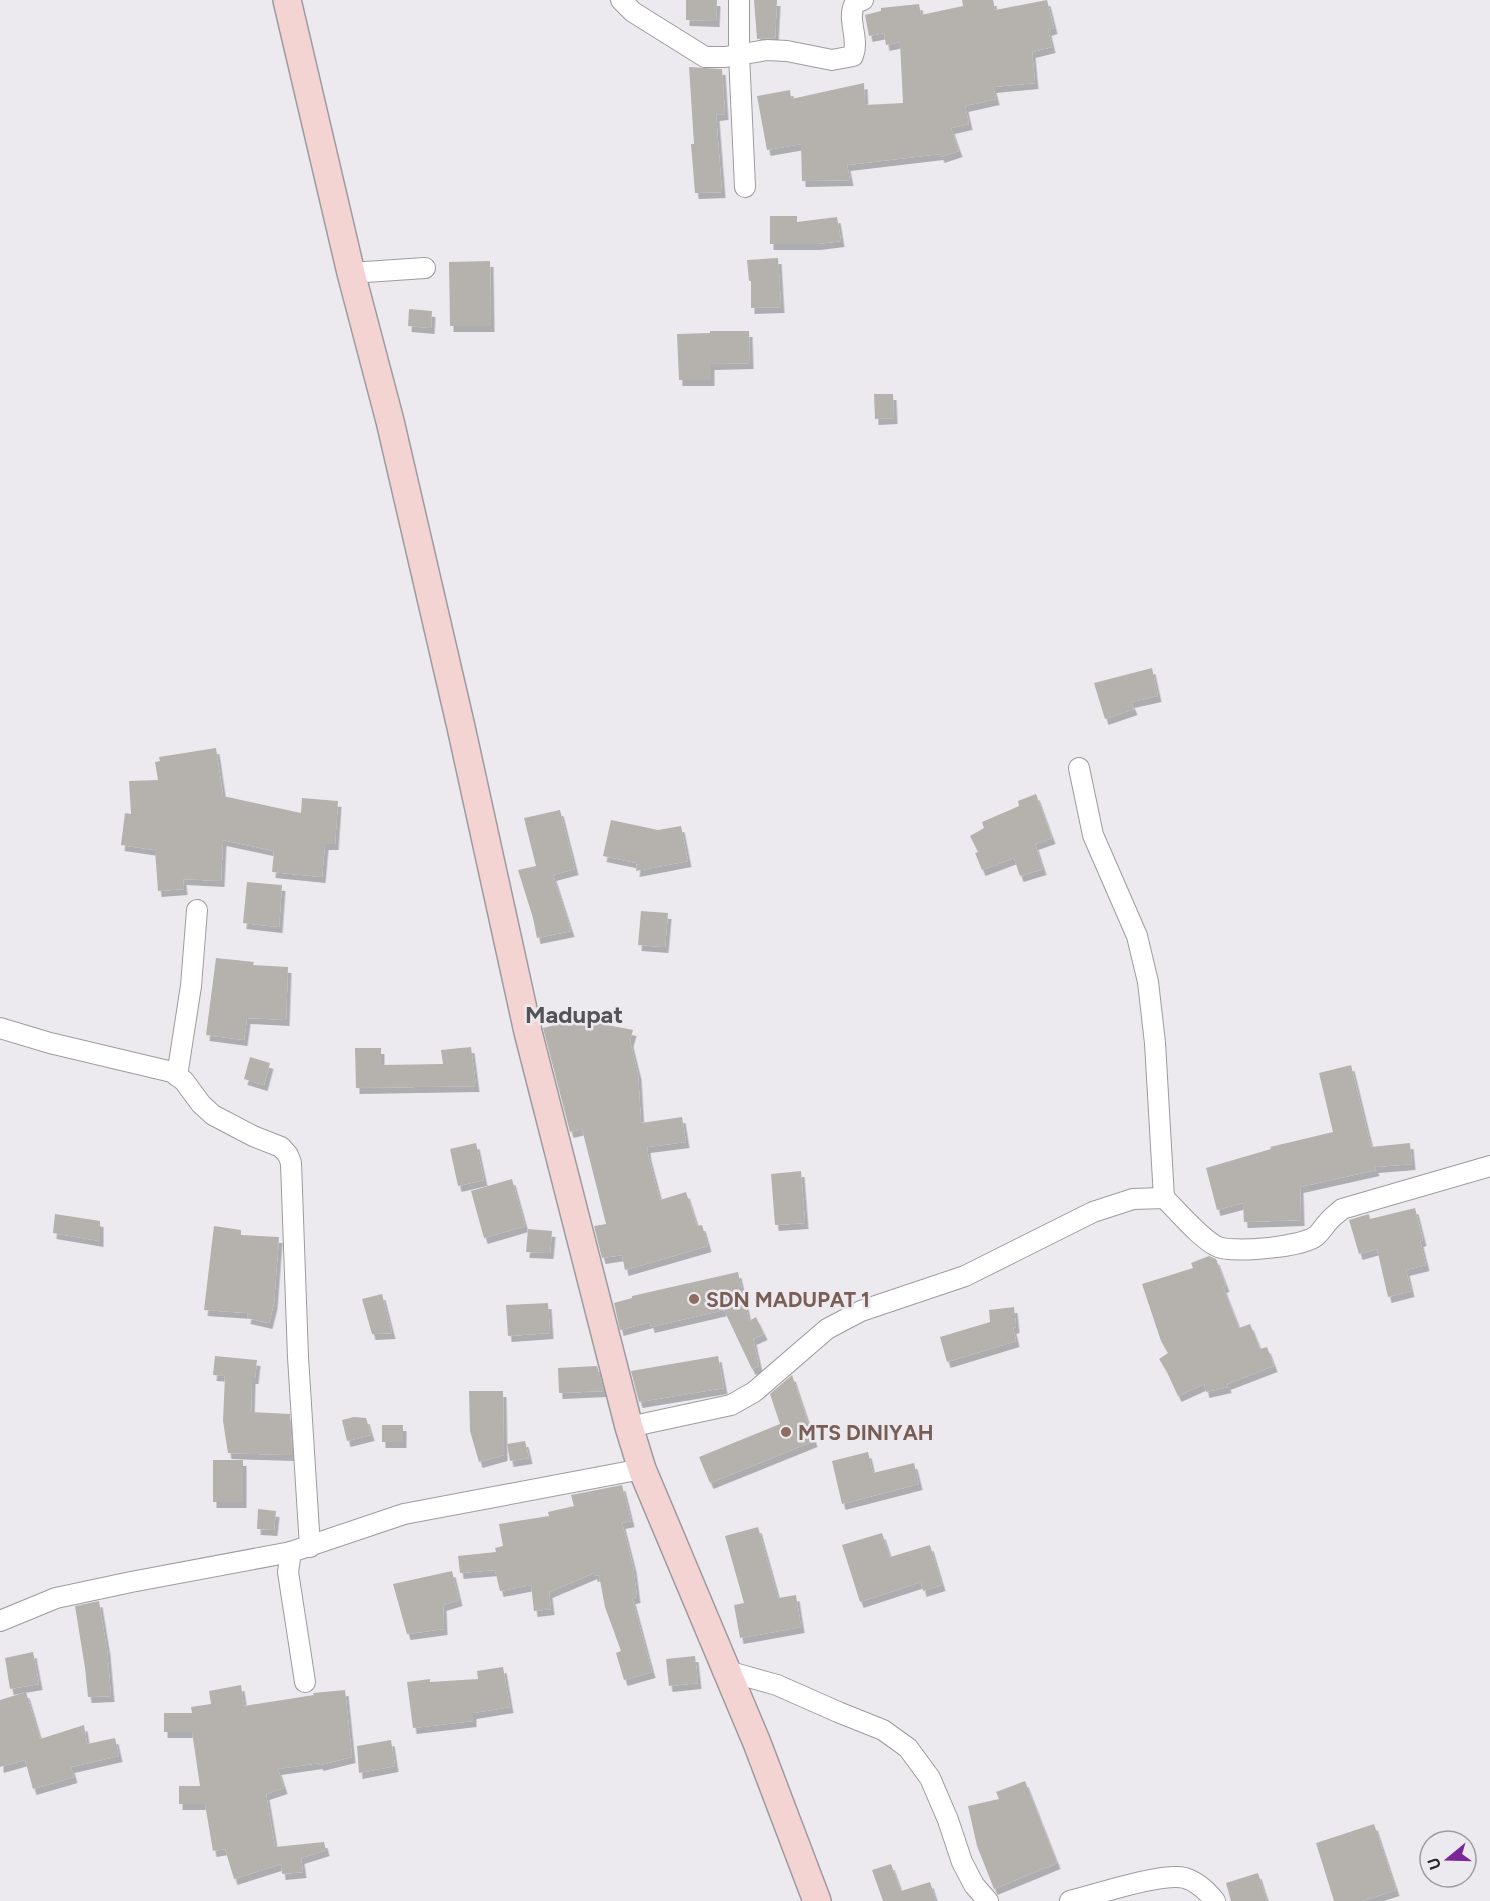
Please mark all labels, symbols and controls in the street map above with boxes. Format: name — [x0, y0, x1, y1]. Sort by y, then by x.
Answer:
district label: Madupat — [525, 1000, 623, 1029]
place label: SDN MADUPAT 1 — [706, 1287, 870, 1312]
marker: SDN MADUPAT 1 — [687, 1292, 701, 1306]
place label: MTS DINIYAH — [798, 1420, 933, 1445]
marker: MTS DINIYAH — [779, 1425, 793, 1439]
north arrow — [1418, 1829, 1478, 1889]
text: U — [1423, 1855, 1445, 1872]

